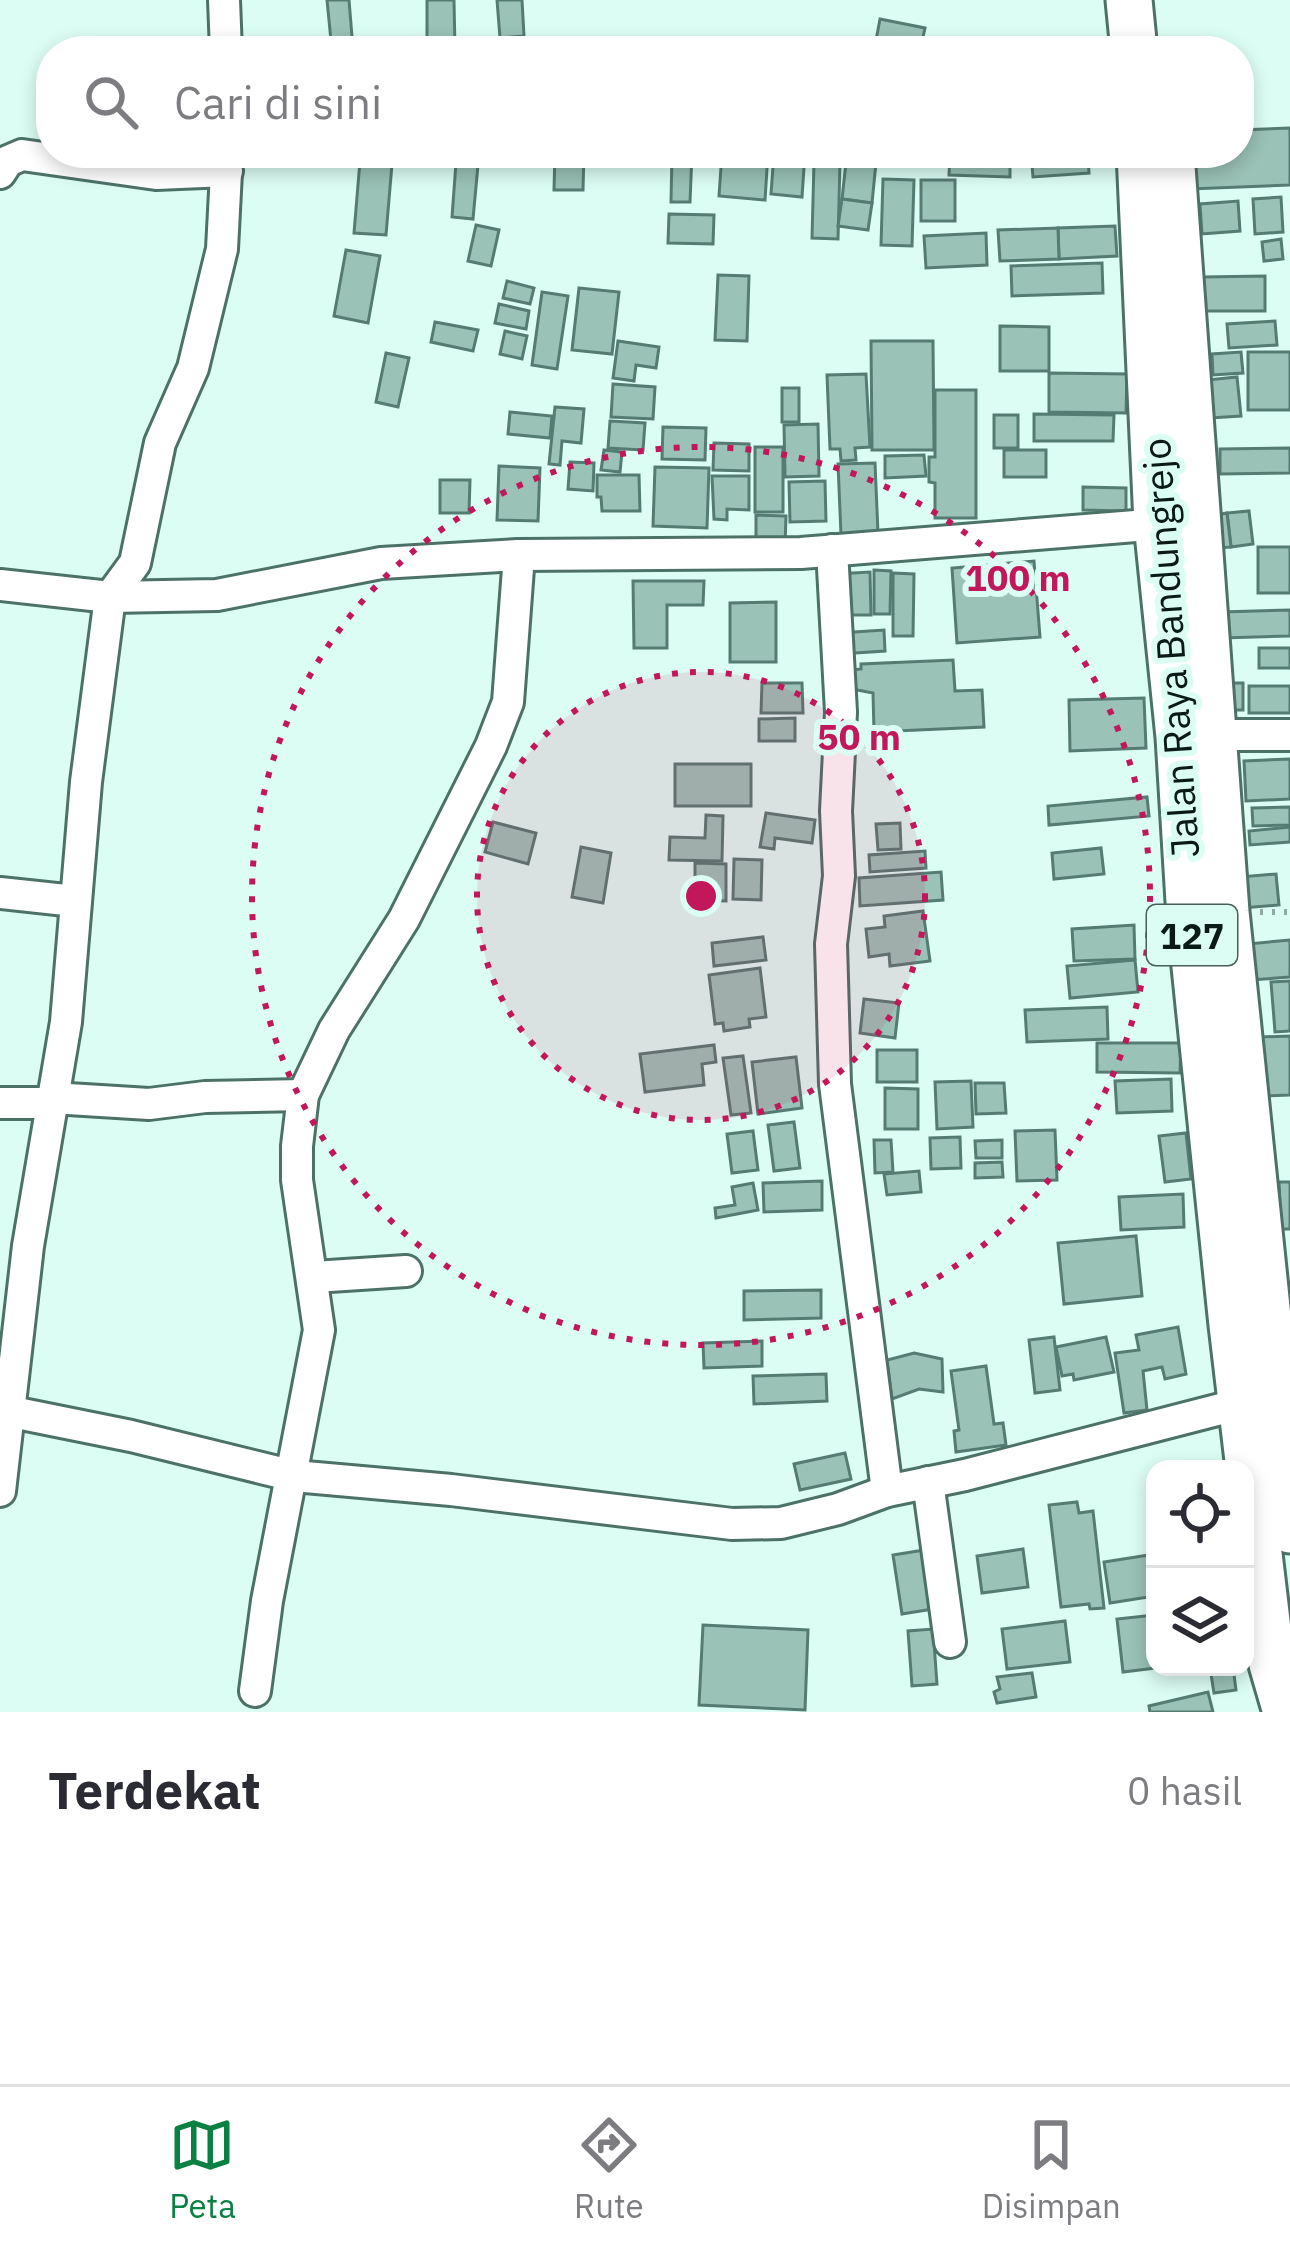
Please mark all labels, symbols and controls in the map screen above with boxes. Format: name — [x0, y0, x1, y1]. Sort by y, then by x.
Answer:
search box — [36, 36, 1254, 168]
icon: search — [78, 69, 144, 135]
text: Cari di sini — [174, 73, 382, 131]
street label: Jalan Raya Bandungrejo — [1130, 436, 1210, 860]
text: 100 m — [965, 554, 1071, 601]
text: 50 m — [817, 713, 901, 760]
centre of rings — [680, 875, 722, 917]
road number: 127 — [1147, 905, 1237, 965]
map controls — [1146, 1460, 1254, 1676]
button: locate — [1146, 1460, 1254, 1568]
button: layers — [1146, 1568, 1254, 1676]
text: Terdekat — [48, 1757, 261, 1823]
text: 0 hasil — [1127, 1765, 1242, 1816]
tab: Peta — [169, 2112, 236, 2227]
tab: Rute — [574, 2112, 644, 2227]
tab: Disimpan — [982, 2112, 1121, 2227]

